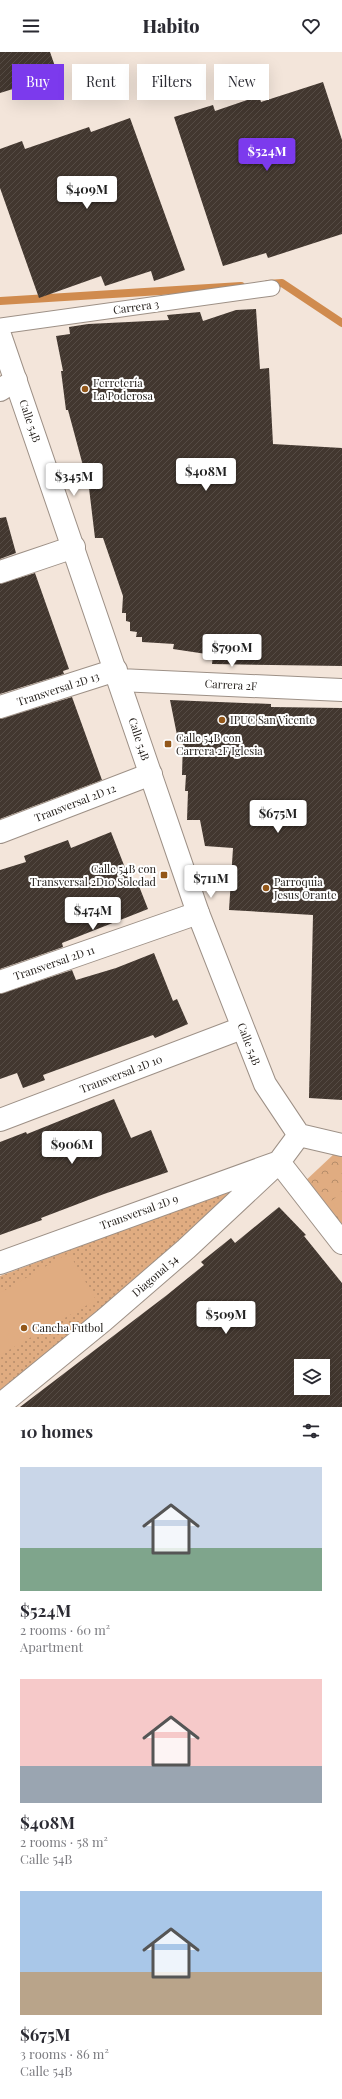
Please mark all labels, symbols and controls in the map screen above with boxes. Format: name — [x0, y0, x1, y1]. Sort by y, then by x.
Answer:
text: Habito — [143, 14, 199, 38]
icon: menu — [20, 15, 42, 37]
icon: heart — [300, 15, 322, 37]
chip: Buy — [12, 64, 64, 100]
chip: Rent — [72, 64, 129, 100]
chip: Filters — [137, 64, 206, 100]
chip: New — [214, 64, 269, 100]
pin: $524M — [239, 138, 295, 172]
text: $524M — [247, 142, 287, 159]
pin: $409M — [59, 176, 115, 210]
text: $409M — [66, 180, 108, 197]
street label: Carrera 3 — [112, 296, 160, 317]
place label: Ferretería La Poderosa — [93, 375, 153, 403]
marker: Ferretería La Poderosa — [80, 384, 90, 394]
street label: Calle 54B — [16, 397, 45, 444]
pin: $408M — [178, 458, 234, 492]
text: $408M — [185, 462, 227, 479]
pin: $345M — [46, 463, 102, 497]
text: $345M — [55, 467, 93, 484]
pin: $790M — [204, 634, 260, 668]
text: $790M — [211, 638, 253, 655]
street label: Transversal 2D 13 — [15, 668, 101, 709]
street label: Carrera 2F — [204, 676, 258, 693]
place label: IPUC San Vicente — [230, 712, 315, 727]
street label: Calle 54B — [125, 715, 154, 762]
marker: IPUC San Vicente — [217, 715, 227, 725]
place label: Calle 54B con Carrera 2F Iglesia — [176, 730, 263, 758]
marker: Calle 54B con Carrera 2F Iglesia — [163, 739, 173, 749]
street label: Transversal 2D 12 — [32, 780, 118, 825]
pin: $675M — [250, 800, 306, 834]
text: $675M — [259, 804, 297, 821]
place label: Calle 54B con Transversal 2D10 Soledad — [30, 861, 157, 889]
pin: $711M — [183, 865, 239, 899]
text: $711M — [193, 869, 229, 886]
marker: Calle 54B con Transversal 2D10 Soledad — [159, 870, 169, 880]
place label: Parroquia Jesus Orante — [273, 874, 337, 902]
marker: Parroquia Jesus Orante — [261, 883, 271, 893]
pin: $474M — [65, 897, 121, 931]
text: $474M — [74, 901, 112, 918]
street label: Transversal 2D 11 — [11, 942, 96, 983]
street label: Calle 54B — [235, 1020, 264, 1067]
street label: Transversal 2D 10 — [77, 1051, 165, 1096]
pin: $906M — [44, 1131, 100, 1165]
text: $906M — [51, 1135, 93, 1152]
street label: Transversal 2D 9 — [98, 1190, 180, 1233]
street label: Diagonal 54 — [129, 1251, 181, 1300]
pin: $509M — [198, 1301, 254, 1335]
text: $509M — [205, 1305, 247, 1322]
place label: Cancha Futbol — [32, 1320, 103, 1335]
marker: Cancha Futbol — [19, 1323, 29, 1333]
map controls — [294, 1359, 330, 1395]
button: layers — [294, 1359, 330, 1395]
text: 10 homes — [20, 1420, 93, 1442]
icon: filters — [300, 1420, 322, 1442]
icon: home — [135, 1493, 207, 1565]
text: $524M — [20, 1599, 71, 1621]
text: 2 rooms · 60 m² — [20, 1621, 110, 1638]
text: Apartment — [20, 1638, 83, 1655]
icon: home — [135, 1705, 207, 1777]
text: $408M — [20, 1811, 75, 1833]
text: 2 rooms · 58 m² — [20, 1833, 108, 1850]
text: Calle 54B — [20, 1850, 72, 1867]
icon: home — [135, 1917, 207, 1989]
text: $675M — [20, 2023, 71, 2045]
text: 3 rooms · 86 m² — [20, 2045, 109, 2062]
text: Calle 54B — [20, 2062, 72, 2079]

